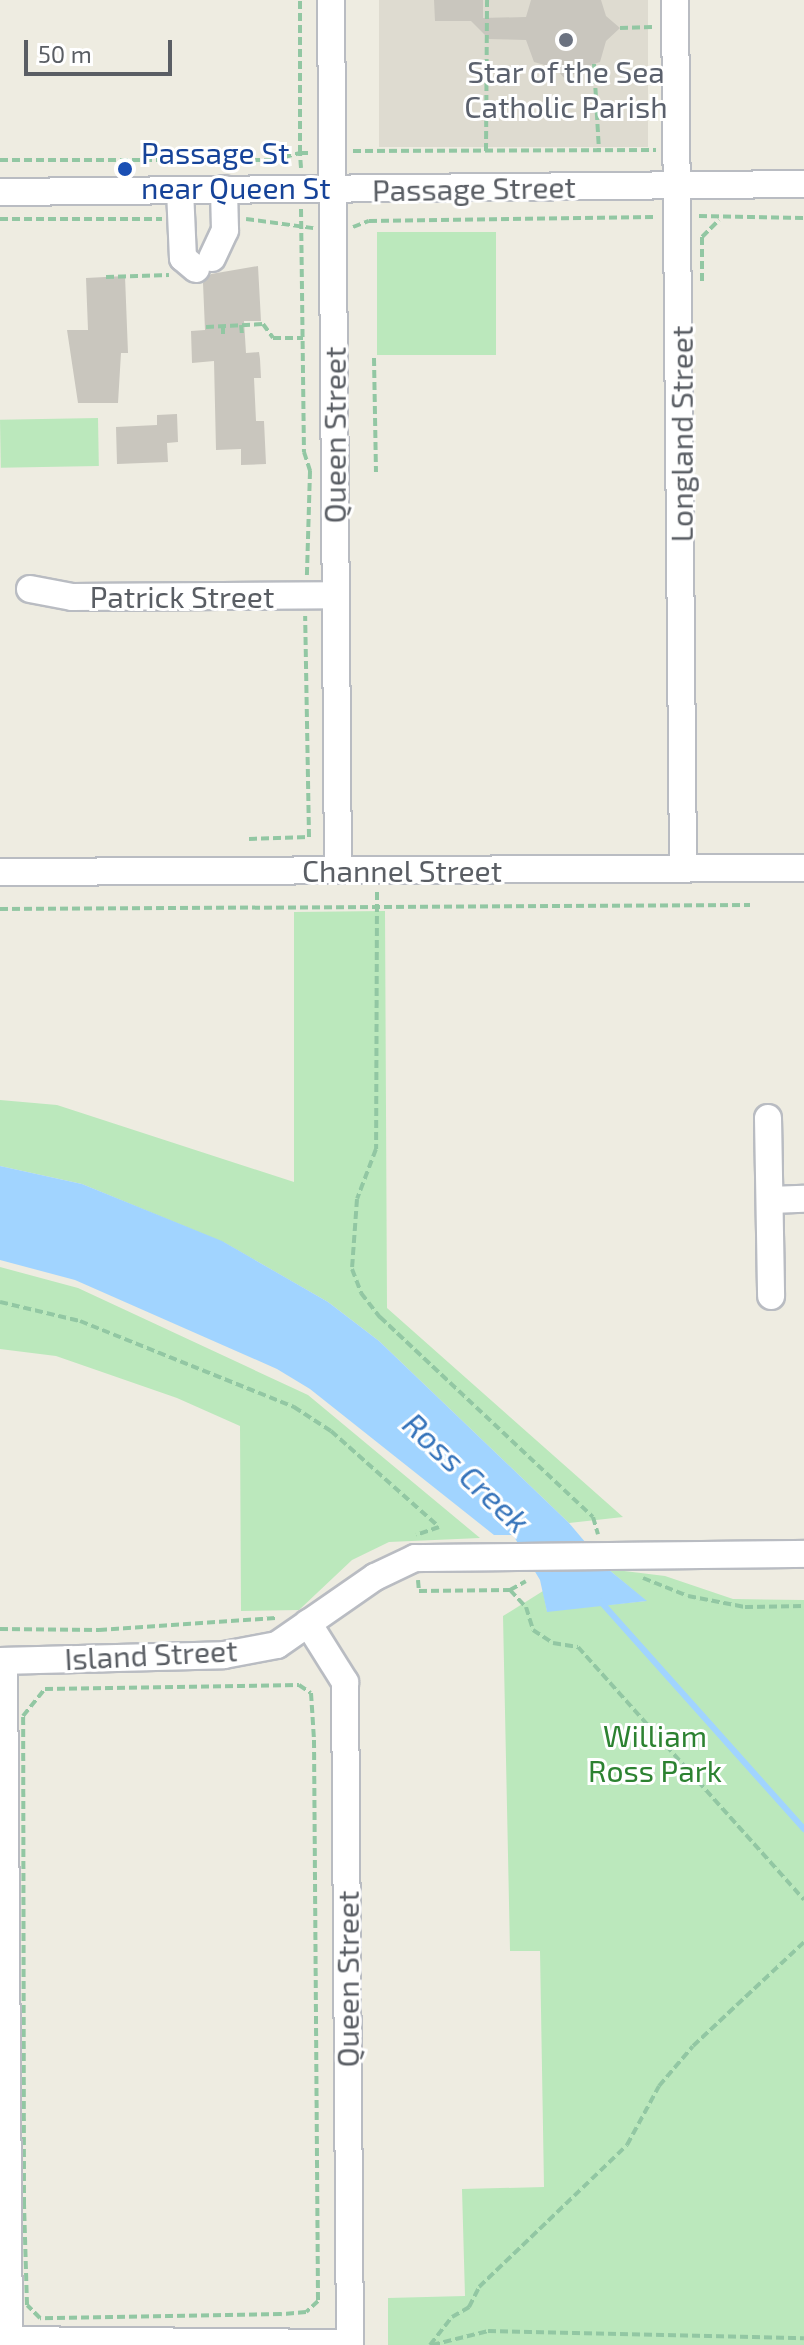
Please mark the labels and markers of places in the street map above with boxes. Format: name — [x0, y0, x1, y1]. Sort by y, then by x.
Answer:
marker: Star of the Sea Catholic Parish — [557, 31, 575, 49]
place label: Star of the Sea Catholic Parish — [464, 53, 668, 124]
place label: Passage St near Queen St — [141, 134, 331, 204]
marker: Passage St near Queen St — [116, 160, 134, 178]

